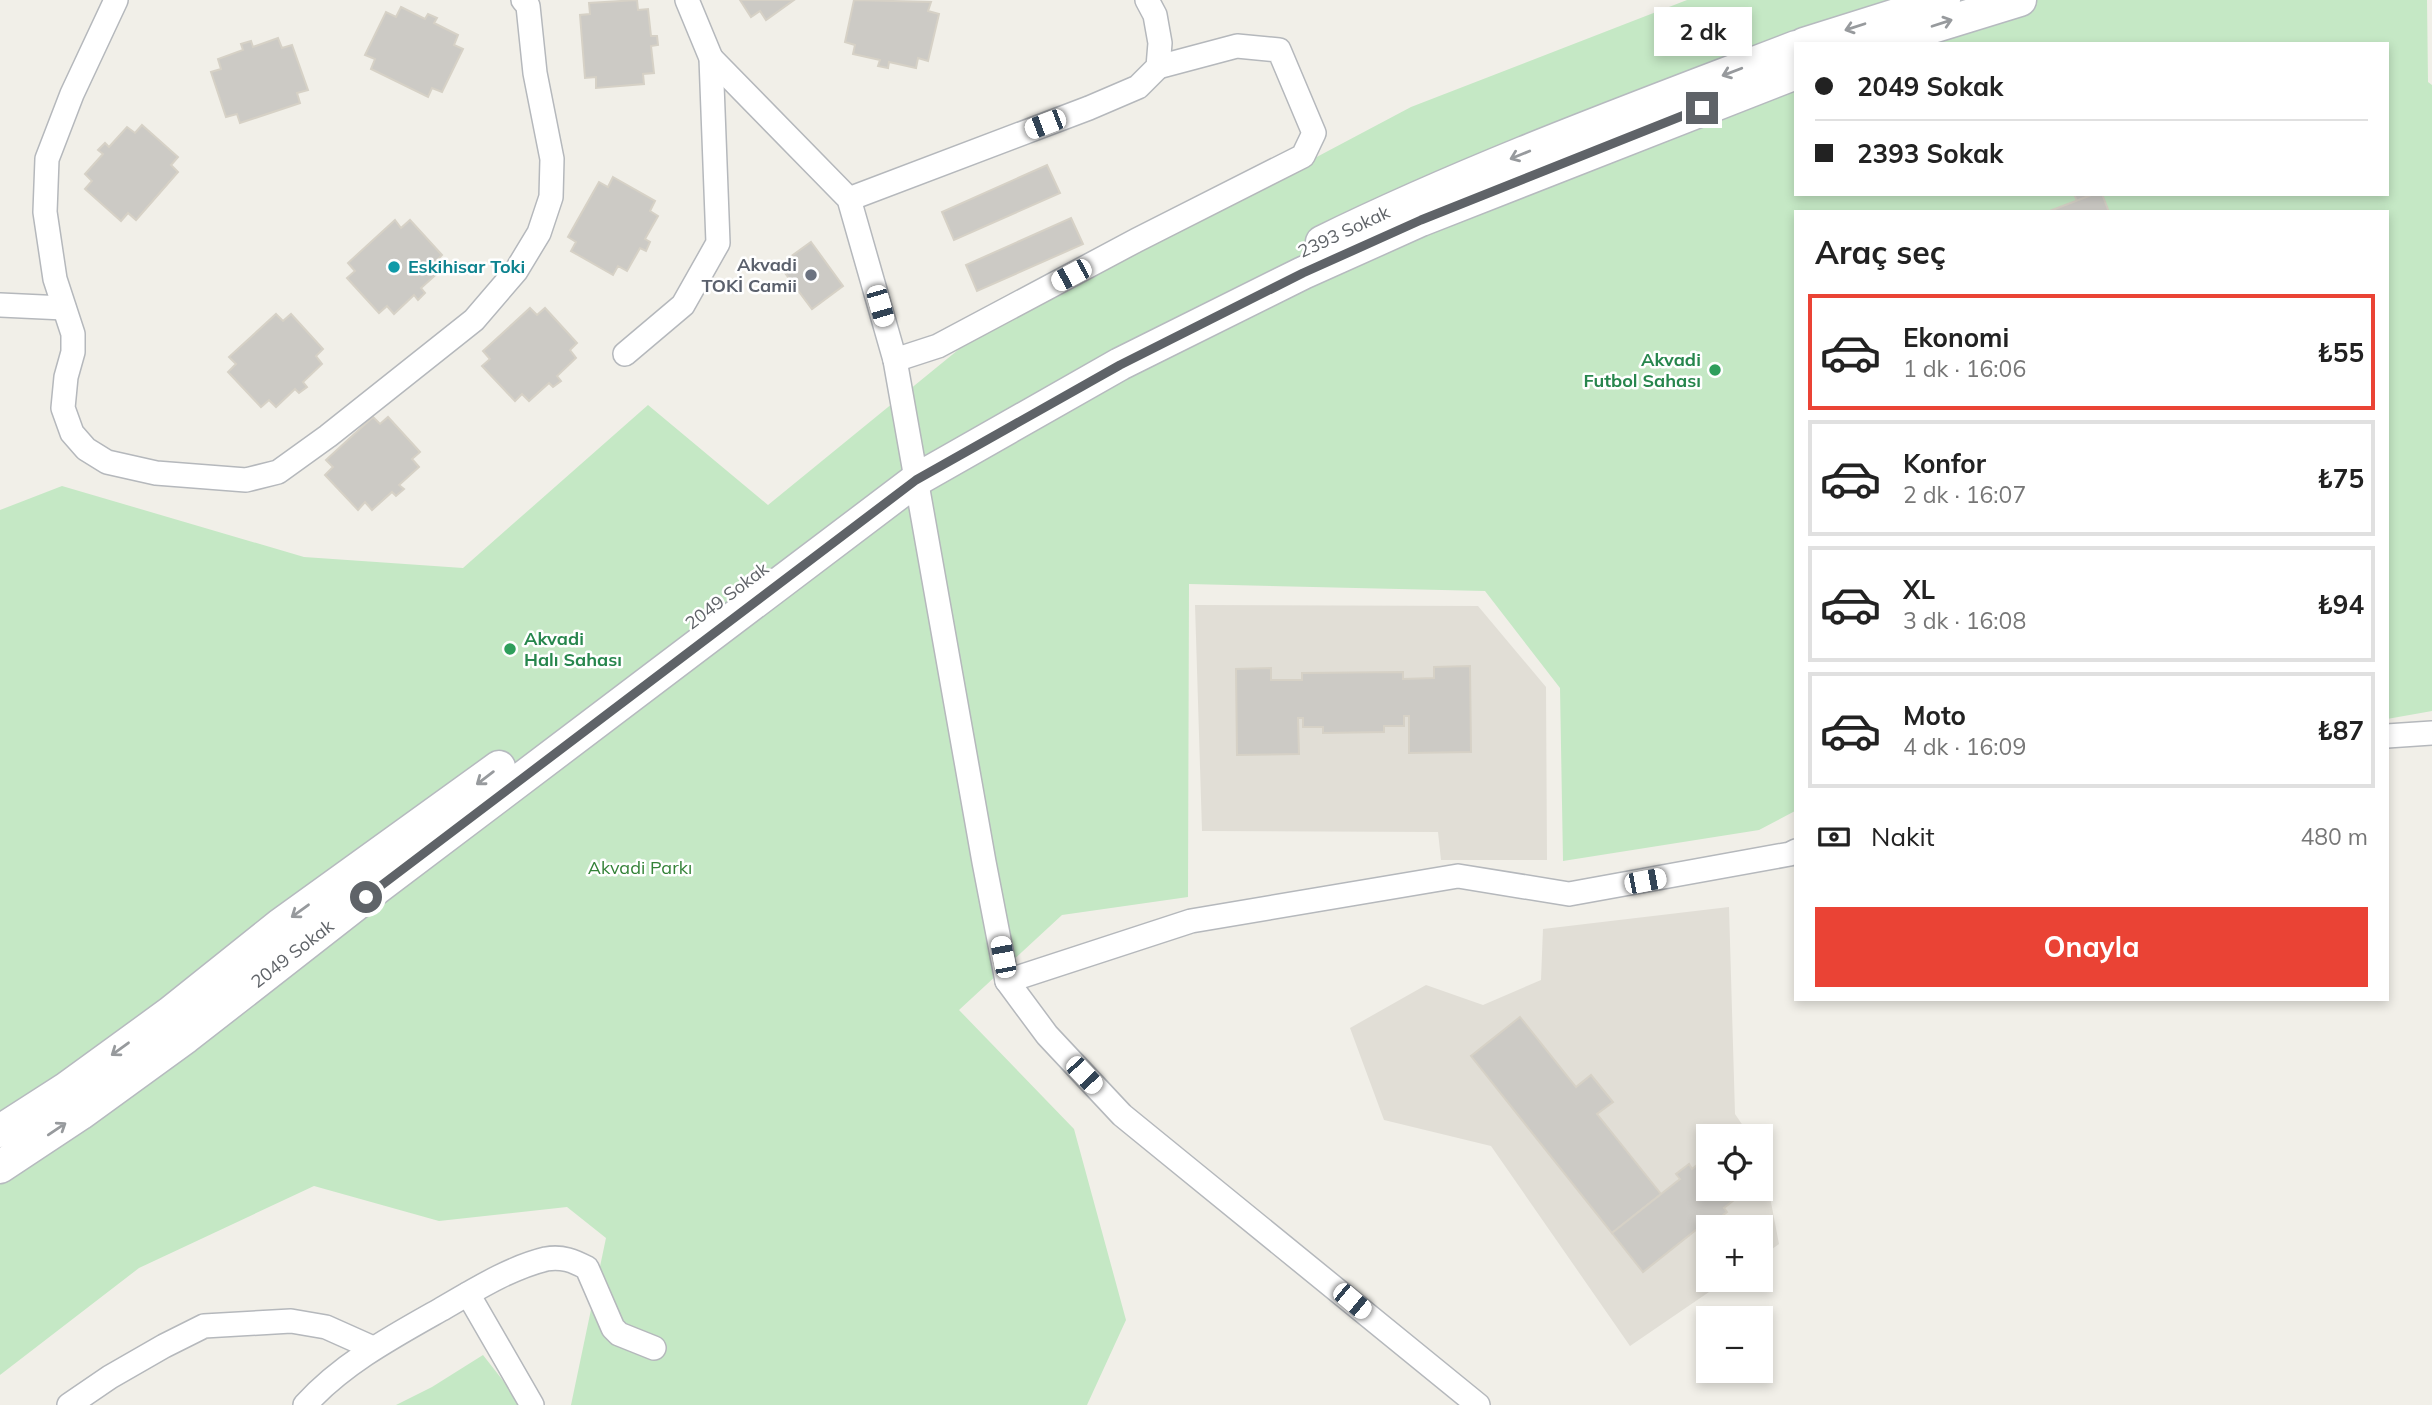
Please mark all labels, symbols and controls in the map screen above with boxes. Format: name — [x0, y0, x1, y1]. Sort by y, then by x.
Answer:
callout: 2 dk — [1653, 7, 1751, 56]
one-way arrow — [1930, 16, 1952, 28]
text: 2 dk — [1679, 17, 1727, 46]
one-way arrow — [1844, 21, 1866, 34]
one-way arrow — [1721, 66, 1743, 79]
text: 2049 Sokak — [1857, 70, 2003, 103]
route end — [1686, 92, 1718, 124]
car — [1022, 107, 1069, 141]
text: 2393 Sokak — [1857, 137, 2003, 170]
one-way arrow — [1510, 149, 1531, 162]
street label: 2393 Sokak — [1294, 200, 1394, 263]
text: Araç seç — [1815, 232, 1946, 272]
place label: Akvadi TOKİ Camii — [702, 253, 797, 297]
place label: Eskihisar Toki — [408, 255, 525, 278]
car — [1048, 256, 1095, 294]
marker: Eskihisar Toki — [386, 259, 402, 275]
marker: Akvadi TOKİ Camii — [803, 267, 819, 283]
car — [865, 283, 896, 329]
icon: car — [1819, 321, 1882, 384]
text: Ekonomi — [1903, 321, 2009, 354]
text: ₺55 — [2317, 336, 2364, 369]
place label: Akvadi Futbol Sahası — [1583, 348, 1701, 392]
text: 1 dk · 16:06 — [1903, 354, 2026, 383]
marker: Akvadi Futbol Sahası — [1707, 362, 1723, 378]
icon: car — [1819, 447, 1882, 510]
text: Konfor — [1903, 447, 1986, 480]
text: ₺75 — [2317, 462, 2364, 495]
text: 2 dk · 16:07 — [1903, 480, 2026, 509]
street label: 2049 Sokak — [680, 556, 774, 634]
icon: car — [1819, 573, 1882, 636]
text: XL — [1903, 573, 1935, 606]
text: ₺94 — [2317, 588, 2364, 621]
text: 3 dk · 16:08 — [1903, 606, 2026, 635]
place label: Akvadi Halı Sahası — [524, 627, 622, 671]
marker: Akvadi Halı Sahası — [502, 641, 518, 657]
icon: car — [1819, 699, 1882, 762]
text: Moto — [1903, 699, 1966, 732]
text: ₺87 — [2317, 714, 2364, 747]
text: 4 dk · 16:09 — [1903, 732, 2026, 761]
one-way arrow — [477, 771, 495, 786]
icon: cash — [1815, 818, 1853, 856]
text: Nakit — [1871, 820, 1935, 853]
text: 480 m — [2300, 822, 2368, 851]
park label: Akvadi Parkı — [588, 856, 692, 879]
car — [1623, 867, 1668, 895]
route start — [350, 881, 382, 913]
one-way arrow — [292, 903, 310, 918]
button: Onayla — [1815, 907, 2368, 987]
street label: 2049 Sokak — [246, 914, 339, 993]
car — [989, 934, 1018, 980]
one-way arrow — [111, 1042, 130, 1057]
car — [1062, 1052, 1107, 1098]
one-way arrow — [47, 1122, 66, 1137]
map controls — [1696, 1124, 1773, 1383]
button: locate — [1696, 1124, 1773, 1201]
button: + — [1696, 1215, 1773, 1292]
car — [1330, 1279, 1375, 1323]
button: − — [1696, 1306, 1773, 1383]

